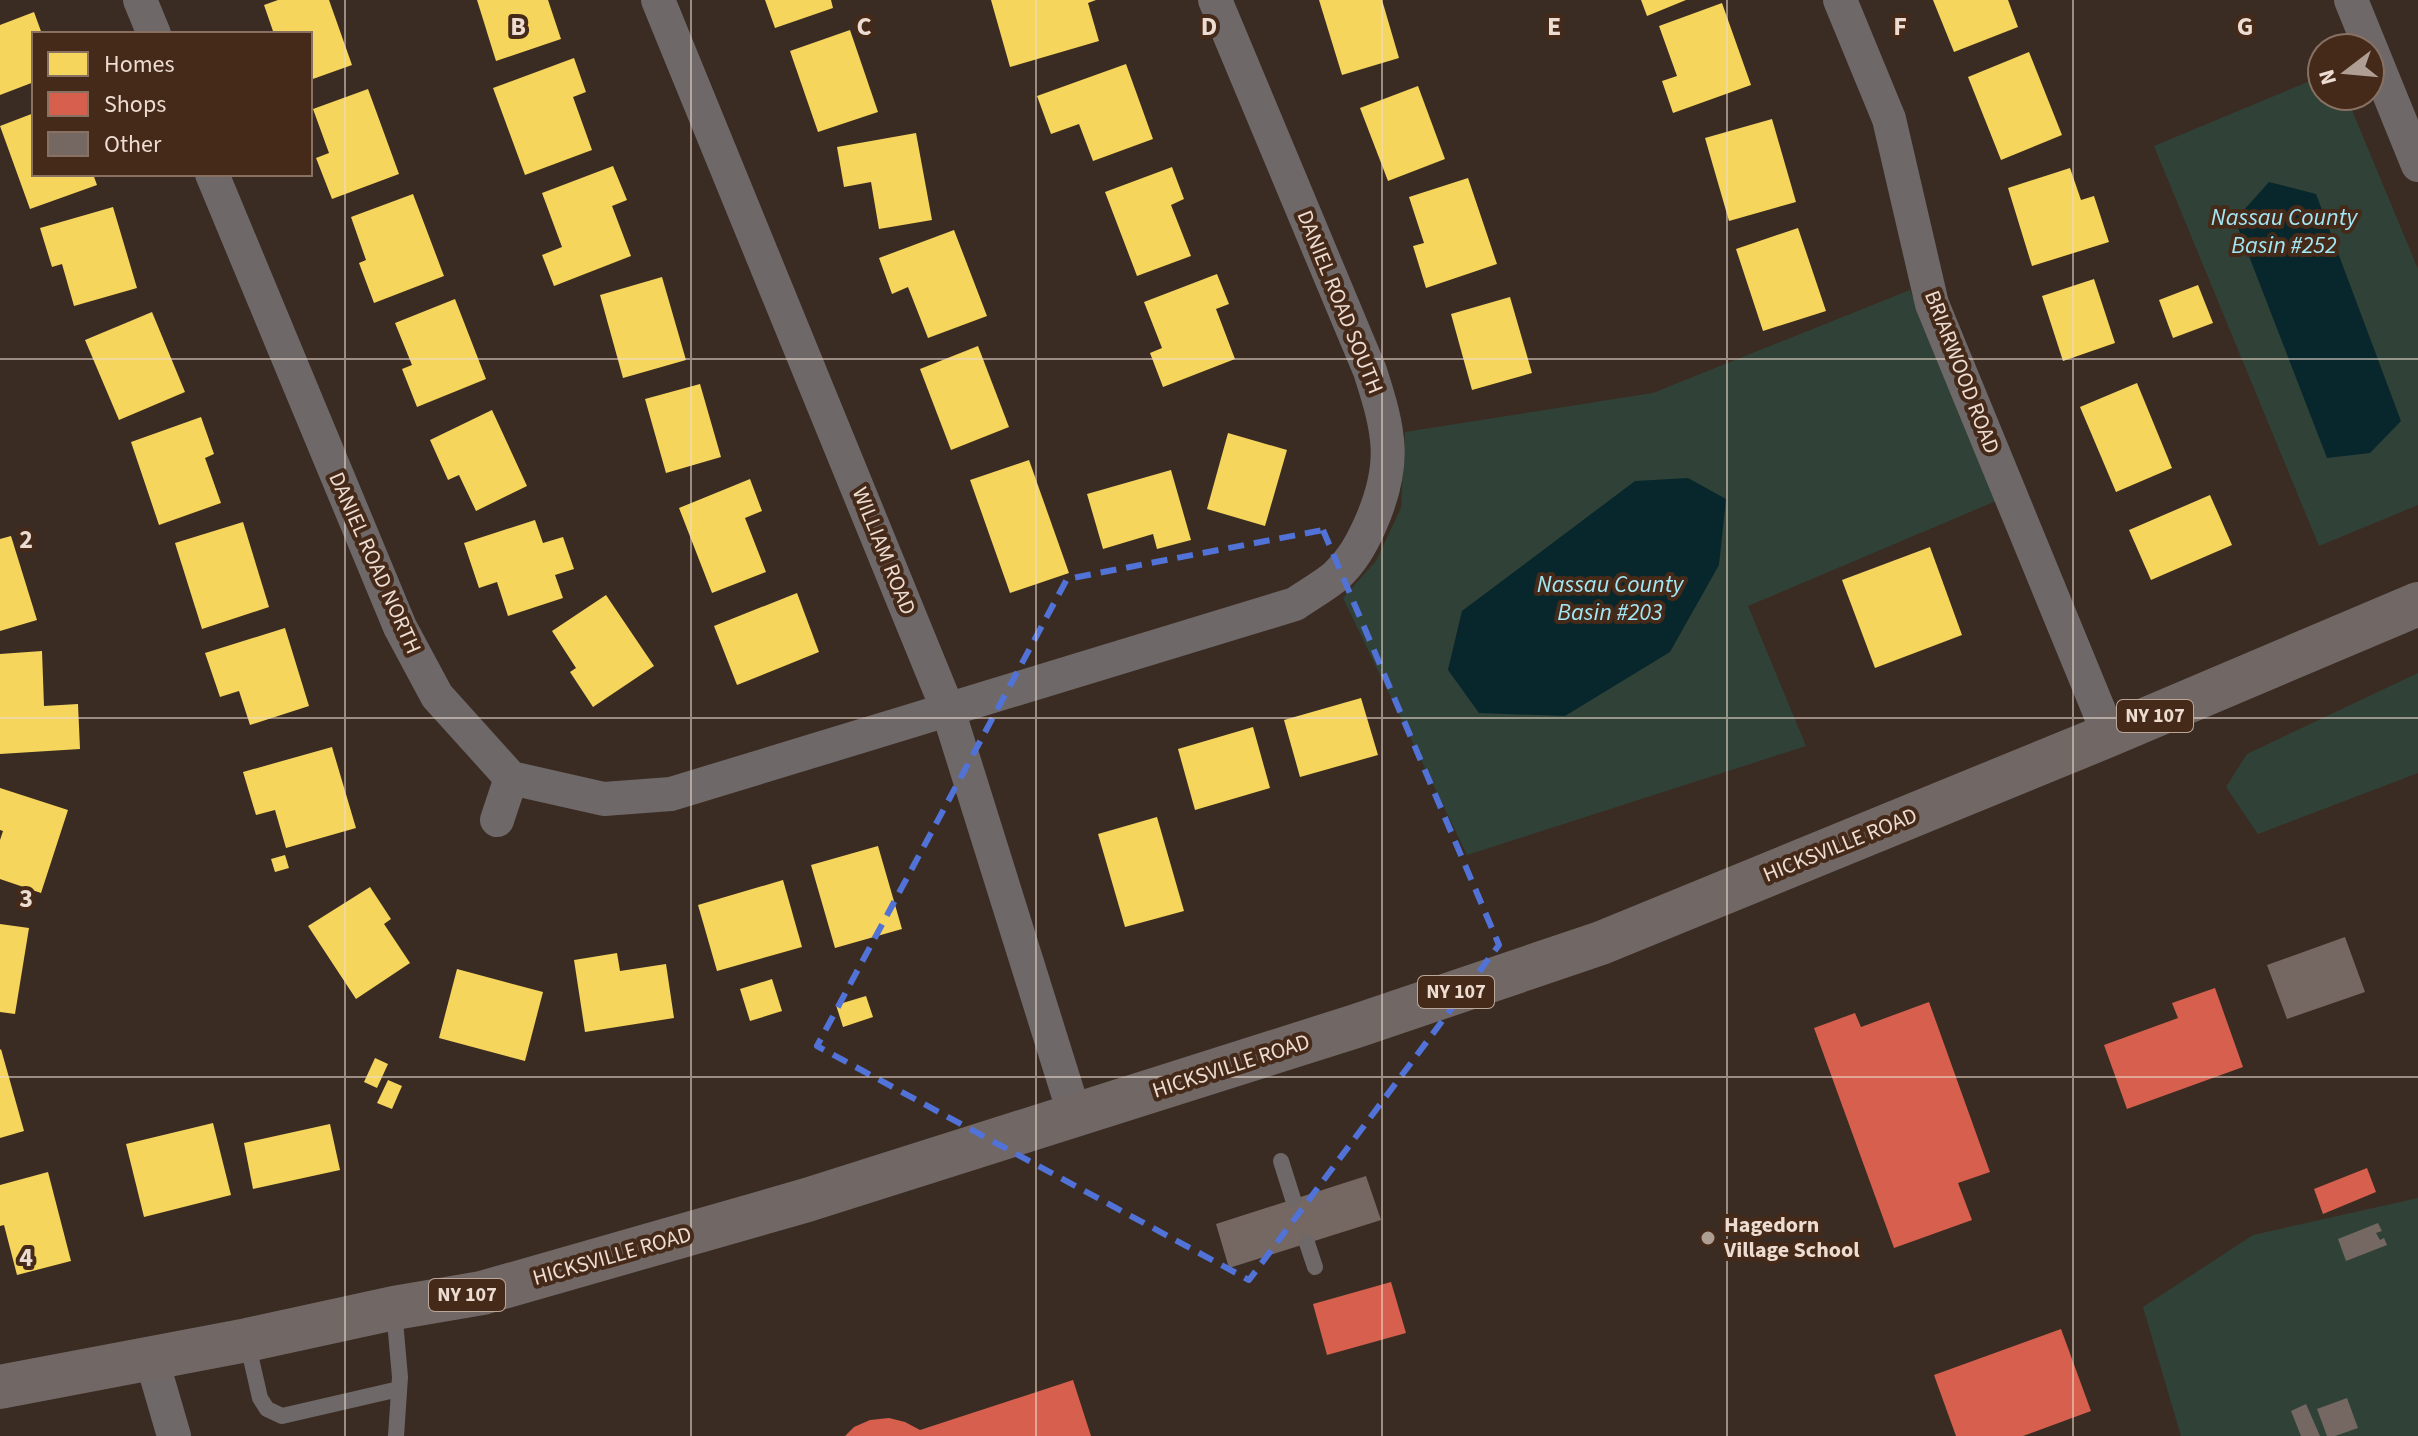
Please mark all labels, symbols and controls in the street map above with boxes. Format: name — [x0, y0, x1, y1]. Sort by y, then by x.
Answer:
text: B — [510, 8, 526, 45]
text: C — [856, 8, 872, 45]
text: D — [1201, 8, 1217, 45]
text: E — [1547, 8, 1561, 45]
text: F — [1893, 8, 1907, 45]
text: G — [2237, 8, 2253, 45]
legend — [32, 32, 312, 176]
north arrow — [2306, 32, 2386, 112]
text: Homes — [104, 47, 175, 82]
text: N — [2310, 66, 2345, 89]
text: Shops — [104, 87, 166, 122]
text: Other — [104, 127, 162, 162]
water label: Nassau County Basin #252 — [2211, 200, 2358, 263]
street label: DANIEL ROAD SOUTH — [1289, 205, 1391, 399]
street label: BRIARWOOD ROAD — [1916, 286, 2008, 458]
street label: DANIEL ROAD NORTH — [321, 467, 429, 659]
street label: WILLIAM ROAD — [844, 482, 924, 620]
text: 2 — [19, 521, 33, 558]
water label: Nassau County Basin #203 — [1537, 567, 1684, 630]
road number: NY 107 — [2117, 700, 2193, 732]
street label: HICKSVILLE ROAD — [1758, 799, 1922, 891]
text: 3 — [19, 880, 33, 917]
road number: NY 107 — [1418, 976, 1494, 1008]
street label: HICKSVILLE ROAD — [1148, 1025, 1314, 1107]
place label: Hagedorn Village School — [1723, 1209, 1860, 1266]
street label: HICKSVILLE ROAD — [529, 1218, 695, 1294]
marker: Hagedorn Village School — [1699, 1229, 1717, 1247]
text: 4 — [19, 1239, 33, 1276]
road number: NY 107 — [429, 1279, 505, 1311]

